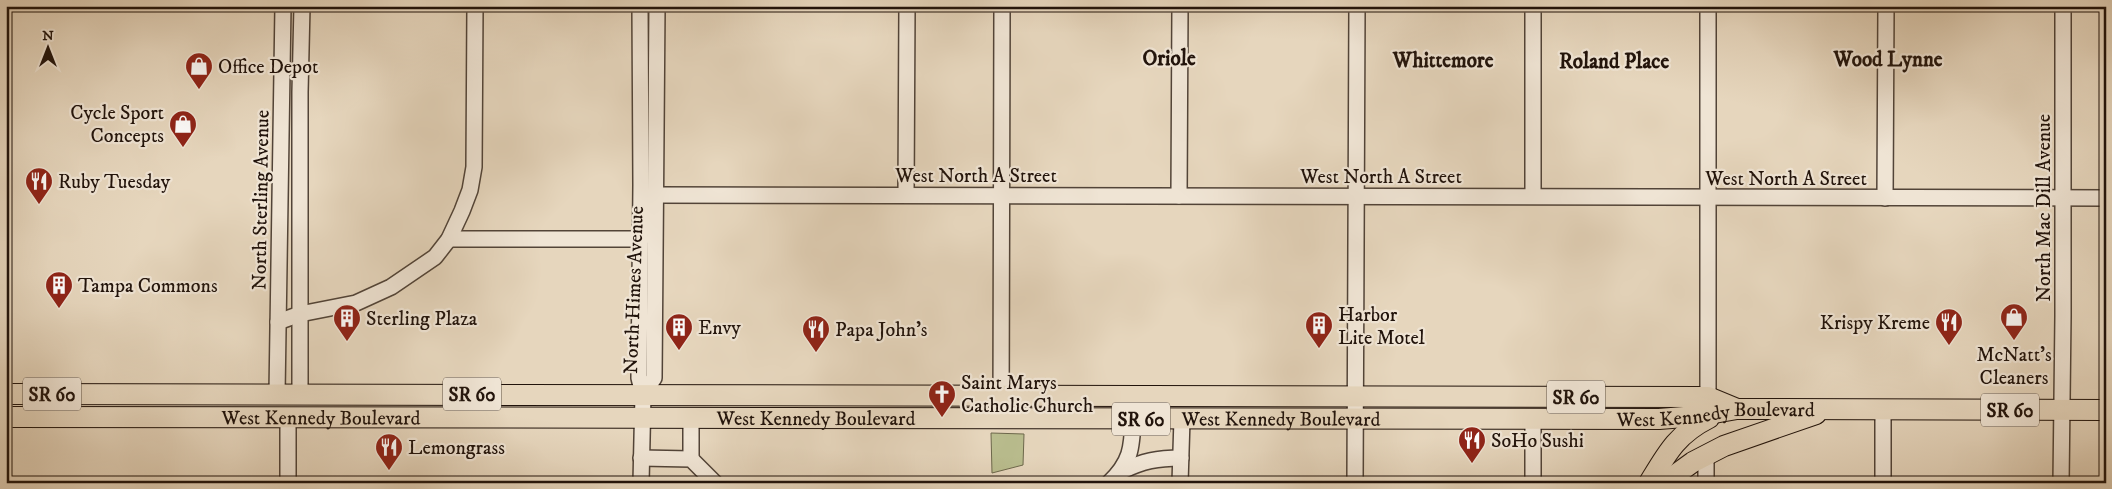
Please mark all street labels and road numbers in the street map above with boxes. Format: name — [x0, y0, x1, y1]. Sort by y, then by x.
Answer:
street label: North Sterling Avenue — [247, 110, 276, 290]
street label: North Mac Dill Avenue — [2032, 114, 2057, 302]
street label: West North A Street — [894, 164, 1057, 189]
street label: West North A Street — [1299, 165, 1462, 190]
street label: West North A Street — [1704, 167, 1867, 192]
street label: North Himes Avenue — [619, 206, 650, 374]
road number: SR 60 — [23, 378, 81, 410]
road number: SR 60 — [443, 378, 501, 410]
road number: SR 60 — [1547, 381, 1605, 414]
road number: SR 60 — [1981, 394, 2039, 426]
street label: West Kennedy Boulevard — [1616, 398, 1815, 433]
road number: SR 60 — [1112, 402, 1170, 436]
street label: West Kennedy Boulevard — [221, 406, 421, 432]
street label: West Kennedy Boulevard — [716, 407, 916, 432]
street label: West Kennedy Boulevard — [1181, 407, 1381, 433]

